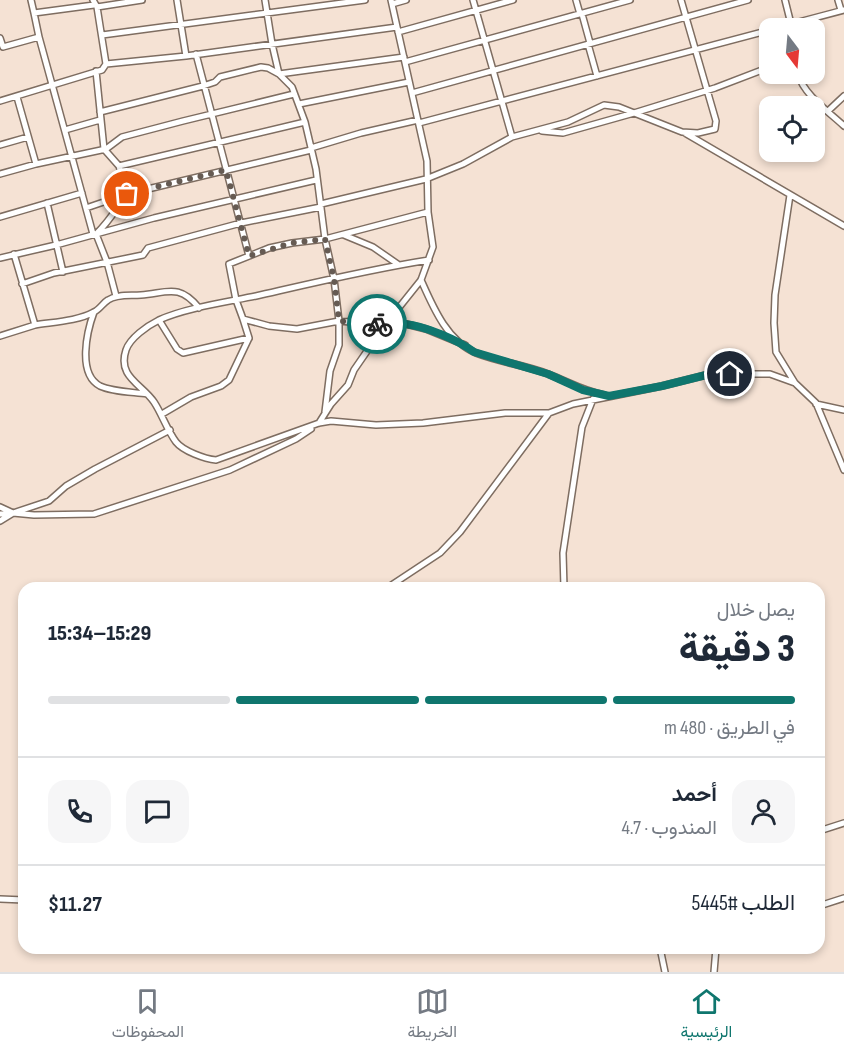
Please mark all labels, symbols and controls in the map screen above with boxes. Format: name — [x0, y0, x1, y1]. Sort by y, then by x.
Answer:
north arrow — [759, 18, 825, 84]
map controls — [759, 18, 825, 162]
button: locate — [759, 96, 825, 162]
pin — [101, 168, 152, 219]
icon: bag — [110, 177, 143, 210]
courier — [347, 294, 407, 354]
icon: bike — [361, 308, 394, 341]
pin — [704, 348, 755, 399]
icon: home — [713, 357, 746, 390]
text: يصل خلال — [717, 598, 795, 622]
text: 15:29–15:34 — [48, 620, 151, 647]
text: 3 دقيقة — [679, 626, 795, 673]
text: في الطريق · 480 m — [664, 716, 795, 740]
button: phone — [48, 780, 111, 843]
button: chat — [126, 780, 189, 843]
button: person — [732, 780, 795, 843]
text: أحمد — [672, 781, 717, 808]
text: المندوب · 4.7 — [622, 816, 717, 840]
text: الطلب #5445 — [692, 890, 795, 917]
text: $11.27 — [48, 891, 102, 918]
tab: المحفوظات — [112, 985, 184, 1046]
tab: الخريطة — [407, 985, 457, 1046]
tab: الرئيسية — [680, 985, 732, 1046]

